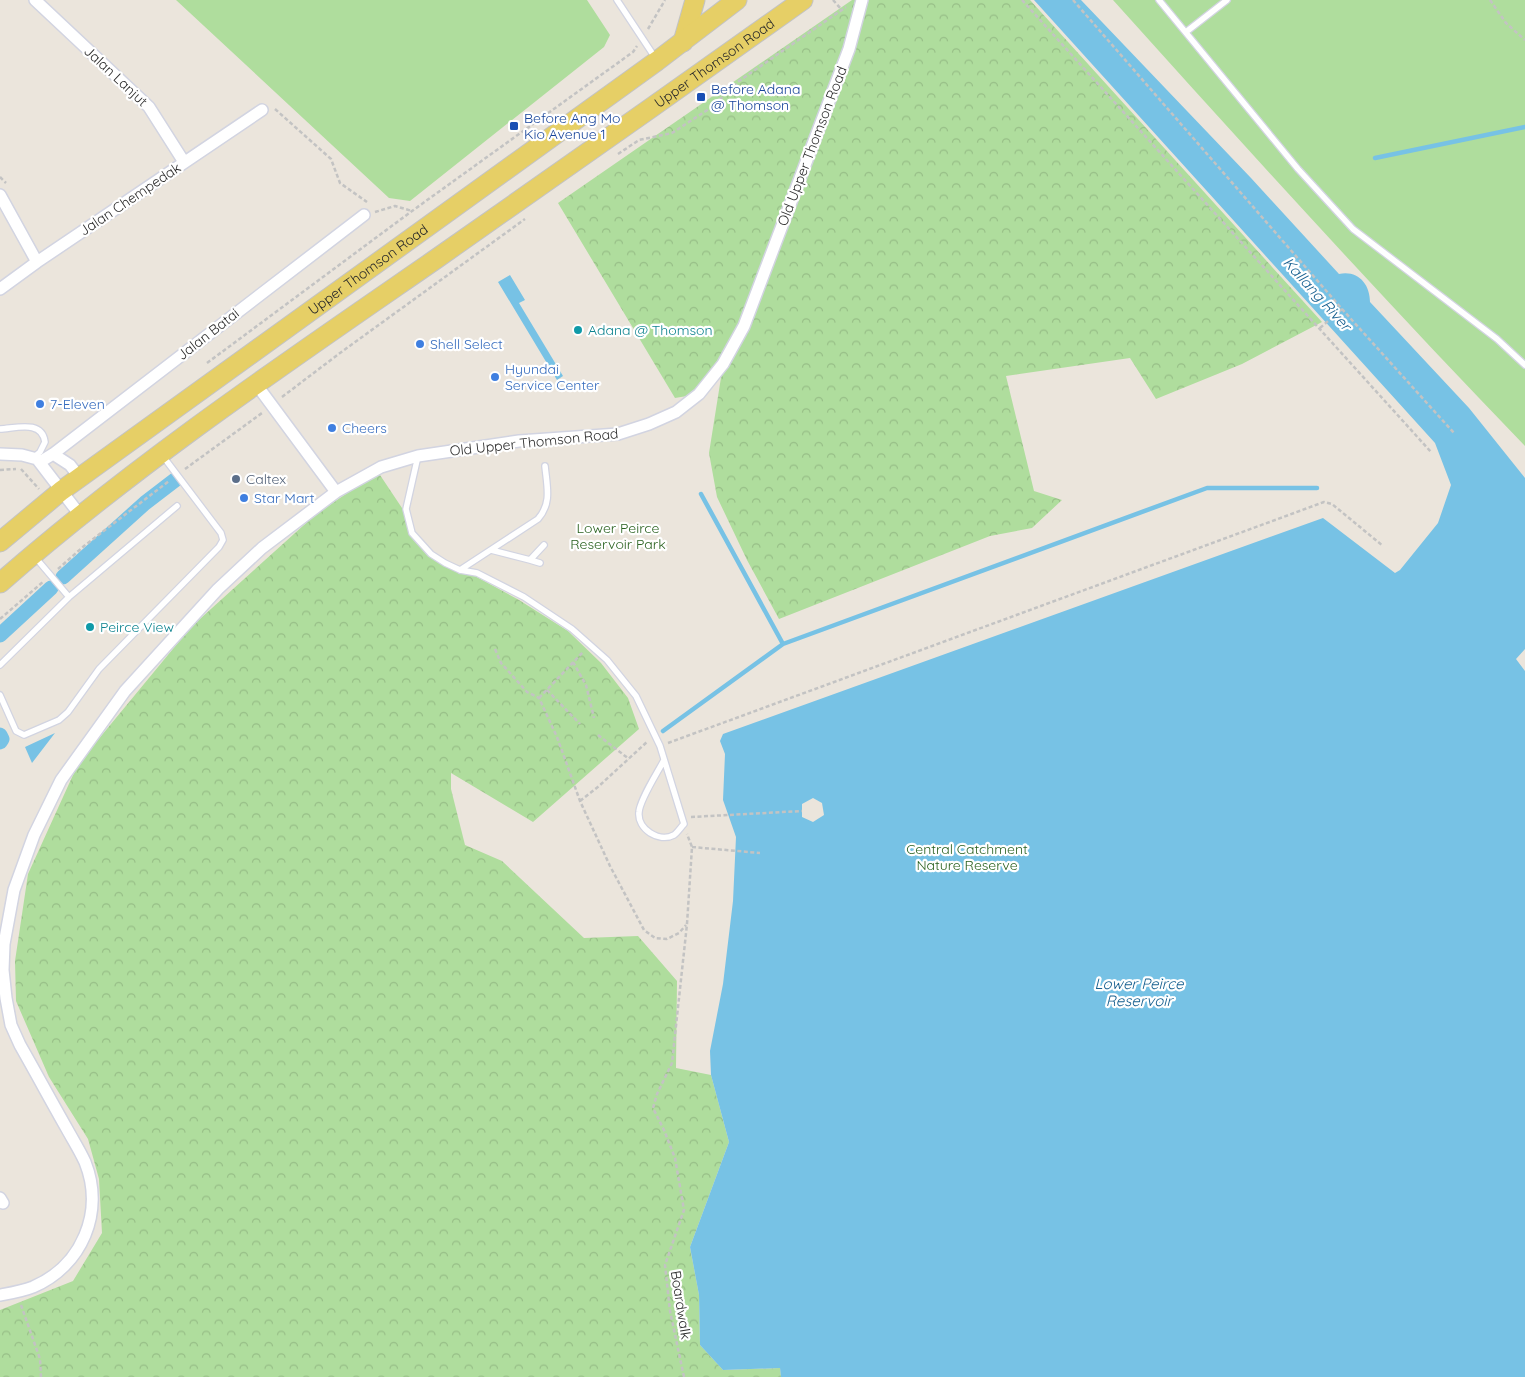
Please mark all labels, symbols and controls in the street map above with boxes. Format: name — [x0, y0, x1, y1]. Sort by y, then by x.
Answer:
street label: Upper Thomson Road — [651, 14, 778, 112]
street label: Jalan Lanjut — [80, 42, 152, 110]
street label: Old Upper Thomson Road — [773, 64, 851, 228]
place label: Before Adana @ Thomson — [711, 80, 800, 114]
marker: Before Adana @ Thomson — [695, 91, 707, 103]
place label: Before Ang Mo Kio Avenue 1 — [524, 109, 621, 143]
marker: Before Ang Mo Kio Avenue 1 — [508, 120, 520, 132]
street label: Jalan Chempedak — [76, 158, 184, 240]
street label: Upper Thomson Road — [304, 220, 431, 319]
water label: Kallang River — [1279, 253, 1357, 336]
street label: Jalan Batai — [173, 304, 243, 364]
place label: Adana @ Thomson — [588, 321, 713, 339]
marker: Adana @ Thomson — [572, 324, 584, 336]
place label: Shell Select — [430, 335, 503, 353]
marker: Shell Select — [414, 338, 426, 350]
place label: Hyundai Service Center — [505, 360, 600, 394]
marker: Hyundai Service Center — [489, 371, 501, 383]
place label: 7-Eleven — [50, 395, 105, 413]
marker: 7-Eleven — [34, 398, 46, 410]
place label: Cheers — [342, 419, 387, 437]
marker: Cheers — [326, 422, 338, 434]
street label: Old Upper Thomson Road — [449, 424, 619, 460]
place label: Caltex — [246, 470, 286, 488]
marker: Caltex — [230, 473, 242, 485]
place label: Star Mart — [254, 489, 315, 507]
marker: Star Mart — [238, 492, 250, 504]
park label: Lower Peirce Reservoir Park — [570, 519, 666, 553]
place label: Peirce View — [100, 618, 174, 636]
marker: Peirce View — [84, 621, 96, 633]
park label: Central Catchment Nature Reserve — [906, 840, 1028, 874]
water label: Lower Peirce Reservoir — [1095, 974, 1184, 1010]
street label: Boardwalk — [667, 1269, 695, 1341]

